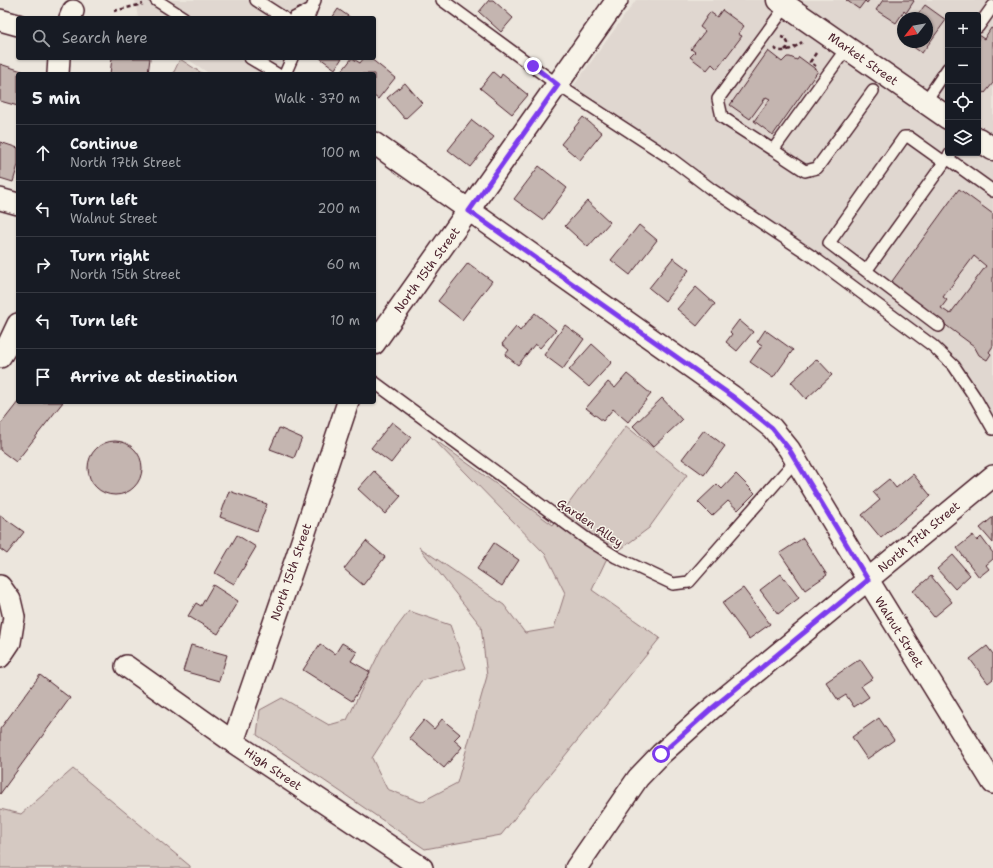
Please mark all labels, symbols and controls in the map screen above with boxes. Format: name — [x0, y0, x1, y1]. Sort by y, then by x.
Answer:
north arrow — [897, 12, 933, 48]
map controls — [945, 12, 981, 156]
button: + — [945, 12, 981, 48]
search box — [16, 16, 376, 60]
icon: search — [30, 27, 52, 49]
text: Search here — [62, 28, 148, 48]
street label: Market Street — [825, 29, 901, 89]
button: − — [945, 48, 981, 84]
route end — [524, 57, 542, 75]
button: locate — [945, 84, 981, 120]
text: 5 min — [32, 87, 80, 109]
text: Walk · 370 m — [275, 90, 360, 107]
button: layers — [945, 120, 981, 156]
text: Continue — [70, 134, 138, 154]
icon: ahead — [32, 142, 54, 164]
text: 100 m — [321, 144, 360, 161]
text: North 17th Street — [70, 154, 181, 171]
text: Turn left — [70, 190, 138, 210]
icon: left — [32, 198, 54, 220]
text: 200 m — [318, 200, 360, 217]
text: Walnut Street — [70, 210, 158, 227]
street label: North 15th Street — [390, 224, 464, 316]
text: Turn right — [70, 246, 150, 266]
icon: right — [32, 254, 54, 276]
text: 60 m — [327, 256, 360, 273]
text: North 15th Street — [70, 266, 181, 283]
icon: left — [32, 310, 54, 332]
text: Turn left — [70, 311, 138, 331]
text: 10 m — [330, 312, 360, 329]
icon: arrive — [32, 366, 54, 388]
text: Arrive at destination — [70, 367, 238, 387]
street label: Garden Alley — [554, 495, 626, 551]
street label: North 17th Street — [875, 498, 963, 576]
street label: North 15th Street — [267, 521, 315, 623]
street label: Walnut Street — [871, 594, 927, 670]
street label: High Street — [241, 744, 305, 794]
route start — [652, 745, 670, 763]

